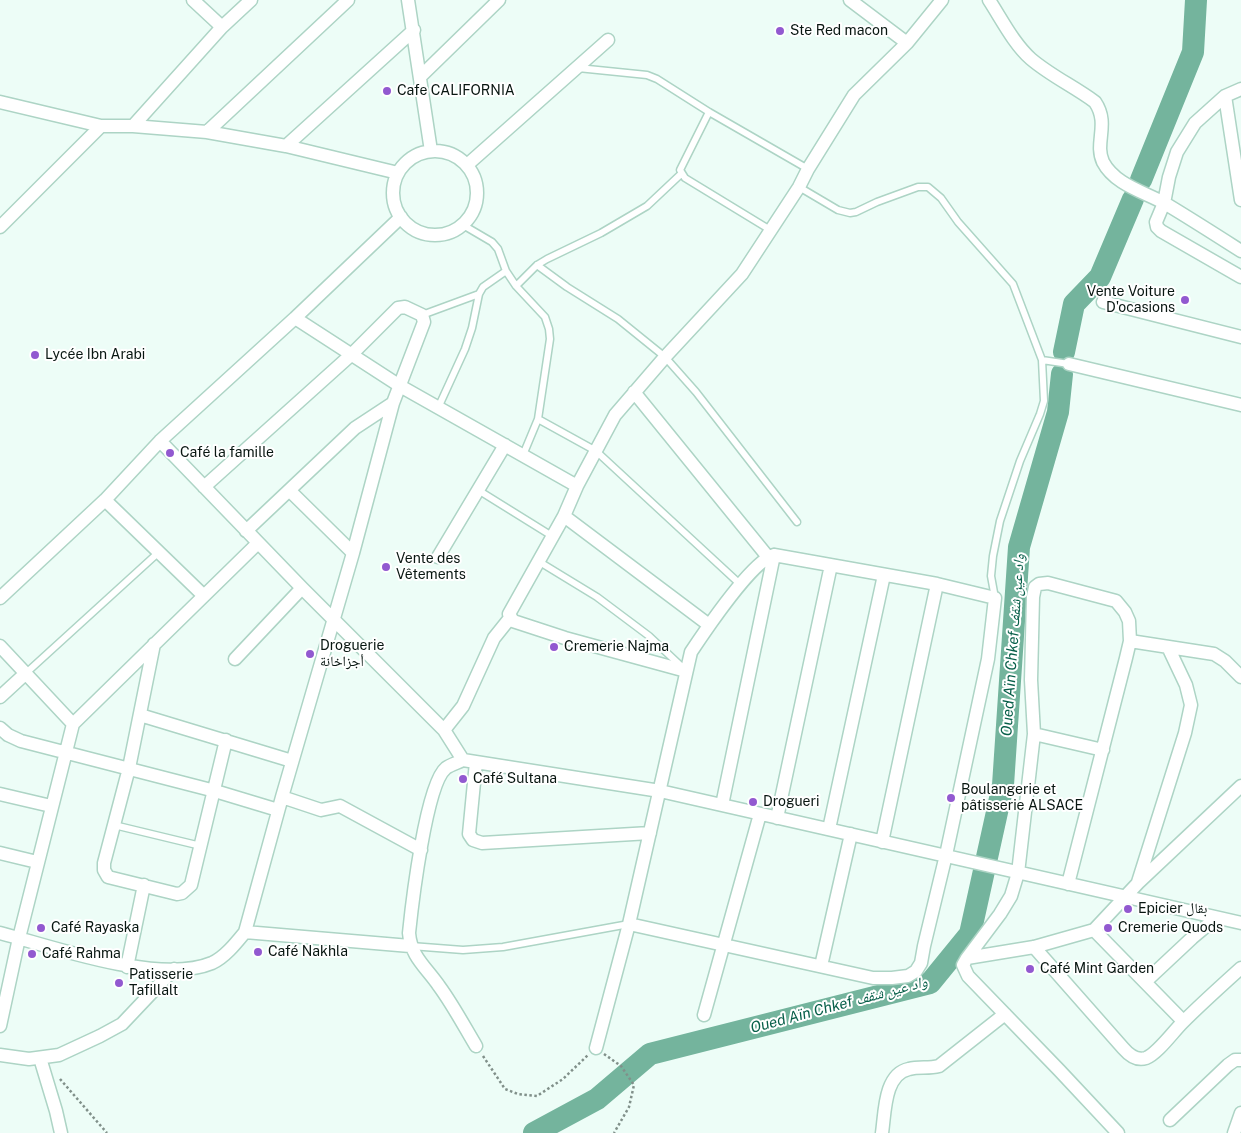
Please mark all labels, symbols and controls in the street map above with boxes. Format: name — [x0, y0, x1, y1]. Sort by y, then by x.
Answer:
place label: Ste Red macon — [790, 23, 888, 39]
marker: Ste Red macon — [774, 25, 786, 37]
place label: Cafe CALIFORNIA — [397, 83, 515, 99]
marker: Cafe CALIFORNIA — [381, 85, 393, 97]
place label: Vente Voiture D'ocasions — [1087, 284, 1175, 316]
marker: Vente Voiture D'ocasions — [1179, 294, 1191, 306]
place label: Lycée Ibn Arabi — [45, 347, 145, 363]
marker: Lycée Ibn Arabi — [29, 349, 41, 361]
place label: Café la famille — [180, 445, 274, 461]
marker: Café la famille — [164, 447, 176, 459]
place label: Vente des Vêtements — [396, 551, 466, 584]
water label: Oued Aïn Chkef واد عين شقف — [998, 553, 1028, 737]
marker: Vente des Vêtements — [380, 561, 392, 573]
place label: Droguerie أجزاخانة — [320, 638, 384, 670]
place label: Cremerie Najma — [564, 639, 669, 655]
marker: Cremerie Najma — [548, 641, 560, 653]
marker: Droguerie أجزاخانة — [304, 648, 316, 660]
place label: Café Sultana — [473, 771, 557, 787]
marker: Café Sultana — [457, 773, 469, 785]
place label: Boulangerie et pâtisserie ALSACE — [961, 782, 1083, 814]
marker: Boulangerie et pâtisserie ALSACE — [945, 792, 957, 804]
place label: Drogueri — [763, 794, 819, 810]
marker: Drogueri — [747, 796, 759, 808]
place label: Epicier بقال — [1138, 901, 1207, 917]
marker: Epicier بقال — [1122, 903, 1134, 915]
place label: Café Rayaska — [51, 920, 139, 936]
place label: Cremerie Quods — [1118, 920, 1223, 936]
marker: Café Rayaska — [35, 922, 47, 934]
marker: Cremerie Quods — [1102, 922, 1114, 934]
place label: Café Nakhla — [268, 944, 348, 960]
place label: Café Rahma — [42, 946, 121, 962]
marker: Café Nakhla — [252, 946, 264, 958]
marker: Café Rahma — [26, 948, 38, 960]
place label: Café Mint Garden — [1040, 961, 1154, 977]
marker: Café Mint Garden — [1024, 963, 1036, 975]
place label: Patisserie Tafillalt — [129, 967, 193, 1000]
water label: Oued Aïn Chkef واد عين شقف — [748, 973, 930, 1037]
marker: Patisserie Tafillalt — [113, 977, 125, 989]

